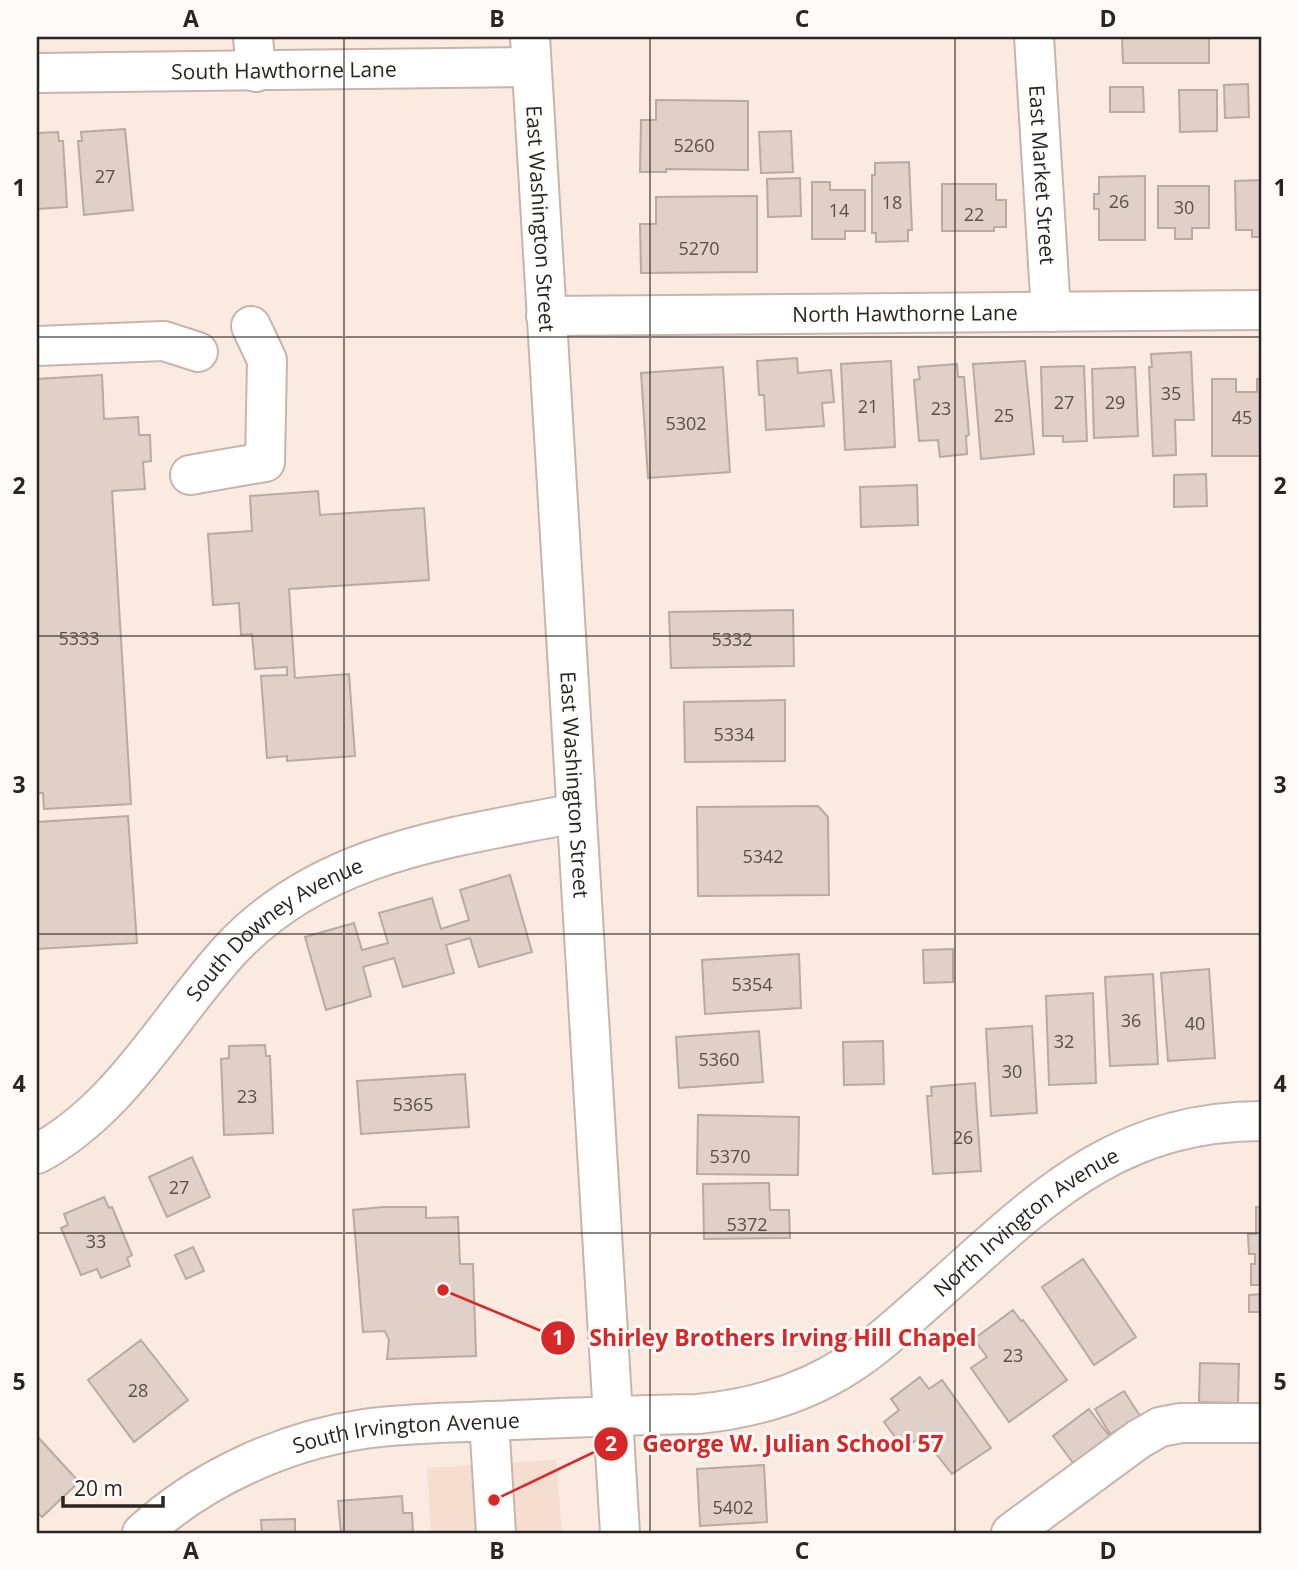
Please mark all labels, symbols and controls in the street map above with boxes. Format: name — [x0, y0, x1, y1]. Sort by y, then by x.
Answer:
text: A — [183, 2, 199, 34]
text: B — [489, 2, 505, 34]
text: C — [795, 2, 809, 34]
text: D — [1099, 2, 1117, 34]
street label: South Hawthorne Lane — [171, 55, 397, 85]
street label: East Market Street — [1023, 84, 1062, 265]
street label: East Washington Street — [520, 104, 562, 333]
house number: 5260 — [673, 133, 715, 157]
house number: 27 — [95, 164, 115, 188]
text: 1 — [12, 171, 26, 203]
text: 1 — [1273, 171, 1287, 203]
house number: 26 — [1109, 189, 1129, 213]
house number: 18 — [882, 190, 902, 214]
house number: 30 — [1174, 195, 1194, 219]
house number: 14 — [829, 198, 849, 222]
house number: 22 — [964, 202, 984, 226]
house number: 5270 — [678, 236, 720, 260]
street label: North Hawthorne Lane — [792, 298, 1018, 328]
house number: 35 — [1161, 381, 1181, 405]
house number: 27 — [1054, 390, 1074, 414]
house number: 29 — [1105, 390, 1125, 414]
house number: 21 — [858, 394, 878, 418]
house number: 23 — [931, 396, 951, 420]
house number: 25 — [994, 403, 1014, 427]
house number: 45 — [1232, 405, 1252, 429]
house number: 5302 — [665, 411, 707, 435]
text: 2 — [12, 469, 26, 501]
text: 2 — [1273, 469, 1287, 501]
house number: 5333 — [58, 626, 100, 650]
house number: 5332 — [711, 627, 753, 651]
street label: East Washington Street — [554, 670, 596, 899]
house number: 5334 — [713, 722, 755, 746]
text: 3 — [12, 768, 26, 800]
text: 3 — [1273, 768, 1287, 800]
house number: 5342 — [742, 844, 784, 868]
street label: South Downey Avenue — [179, 851, 367, 1007]
house number: 5354 — [731, 972, 773, 996]
house number: 36 — [1121, 1008, 1141, 1032]
house number: 40 — [1185, 1011, 1205, 1035]
house number: 32 — [1054, 1029, 1074, 1053]
house number: 5360 — [698, 1047, 740, 1071]
house number: 30 — [1002, 1059, 1022, 1083]
text: 4 — [12, 1067, 26, 1099]
text: 4 — [1273, 1067, 1287, 1099]
house number: 23 — [237, 1084, 257, 1108]
house number: 5365 — [392, 1092, 434, 1116]
house number: 26 — [953, 1125, 973, 1149]
street label: North Irvington Avenue — [927, 1141, 1123, 1303]
house number: 5370 — [709, 1144, 751, 1168]
house number: 27 — [169, 1175, 189, 1199]
house number: 5372 — [726, 1212, 768, 1236]
house number: 33 — [86, 1229, 106, 1253]
callout: Shirley Brothers Irving Hill Chapel — [540, 1316, 990, 1360]
text: Shirley Brothers Irving Hill Chapel — [589, 1321, 977, 1353]
text: 1 — [552, 1323, 564, 1351]
house number: 23 — [1003, 1343, 1023, 1367]
text: 5 — [12, 1365, 26, 1397]
text: 5 — [1273, 1365, 1287, 1397]
house number: 28 — [128, 1378, 148, 1402]
street label: South Irvington Avenue — [289, 1406, 520, 1459]
callout: George W. Julian School 57 — [594, 1422, 958, 1466]
text: George W. Julian School 57 — [642, 1427, 944, 1459]
text: 2 — [605, 1429, 617, 1457]
scale bar — [63, 1465, 163, 1509]
text: 20 m — [74, 1474, 123, 1502]
house number: 5402 — [712, 1495, 754, 1519]
text: A — [183, 1534, 199, 1566]
text: B — [489, 1534, 505, 1566]
text: C — [795, 1534, 809, 1566]
text: D — [1099, 1534, 1117, 1566]

